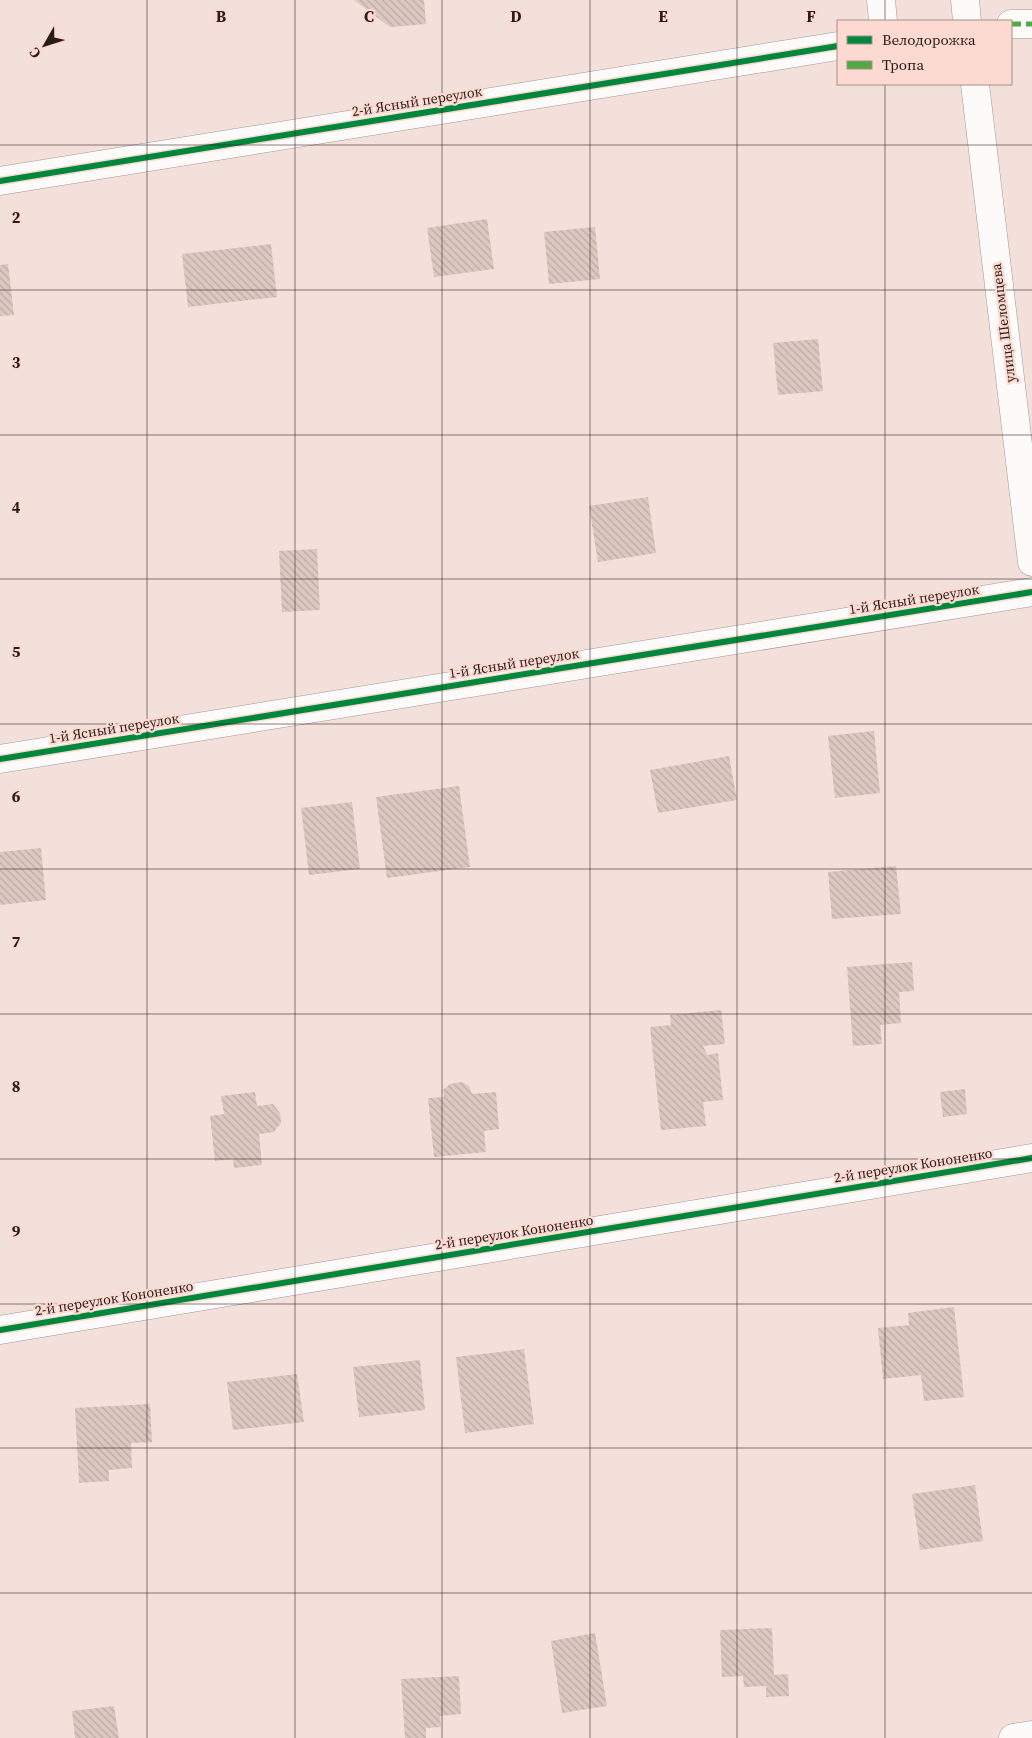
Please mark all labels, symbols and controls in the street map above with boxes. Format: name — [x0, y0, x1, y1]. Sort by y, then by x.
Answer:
text: B — [216, 5, 227, 27]
text: C — [364, 5, 374, 27]
text: D — [510, 5, 522, 27]
text: E — [658, 5, 668, 27]
text: F — [806, 5, 816, 27]
north arrow — [20, 20, 70, 70]
legend — [837, 20, 1012, 85]
text: Велодорожка — [882, 29, 976, 50]
text: С — [24, 43, 45, 63]
text: Тропа — [882, 54, 924, 75]
street label: 2-й Ясный переулок — [351, 81, 484, 121]
text: 2 — [12, 206, 21, 228]
street label: улица Шеломцева — [986, 261, 1020, 384]
text: 3 — [12, 351, 21, 373]
text: 4 — [12, 496, 21, 518]
street label: 1-й Ясный переулок — [848, 579, 981, 619]
text: 5 — [12, 640, 21, 662]
street label: 1-й Ясный переулок — [448, 643, 581, 683]
street label: 1-й Ясный переулок — [48, 708, 181, 748]
text: 6 — [12, 785, 21, 807]
text: 7 — [12, 930, 21, 952]
text: 8 — [12, 1075, 20, 1097]
street label: 2-й переулок Кононенко — [832, 1143, 994, 1187]
street label: 2-й переулок Кононенко — [433, 1210, 595, 1254]
text: 9 — [12, 1220, 21, 1242]
street label: 2-й переулок Кононенко — [33, 1276, 195, 1320]

